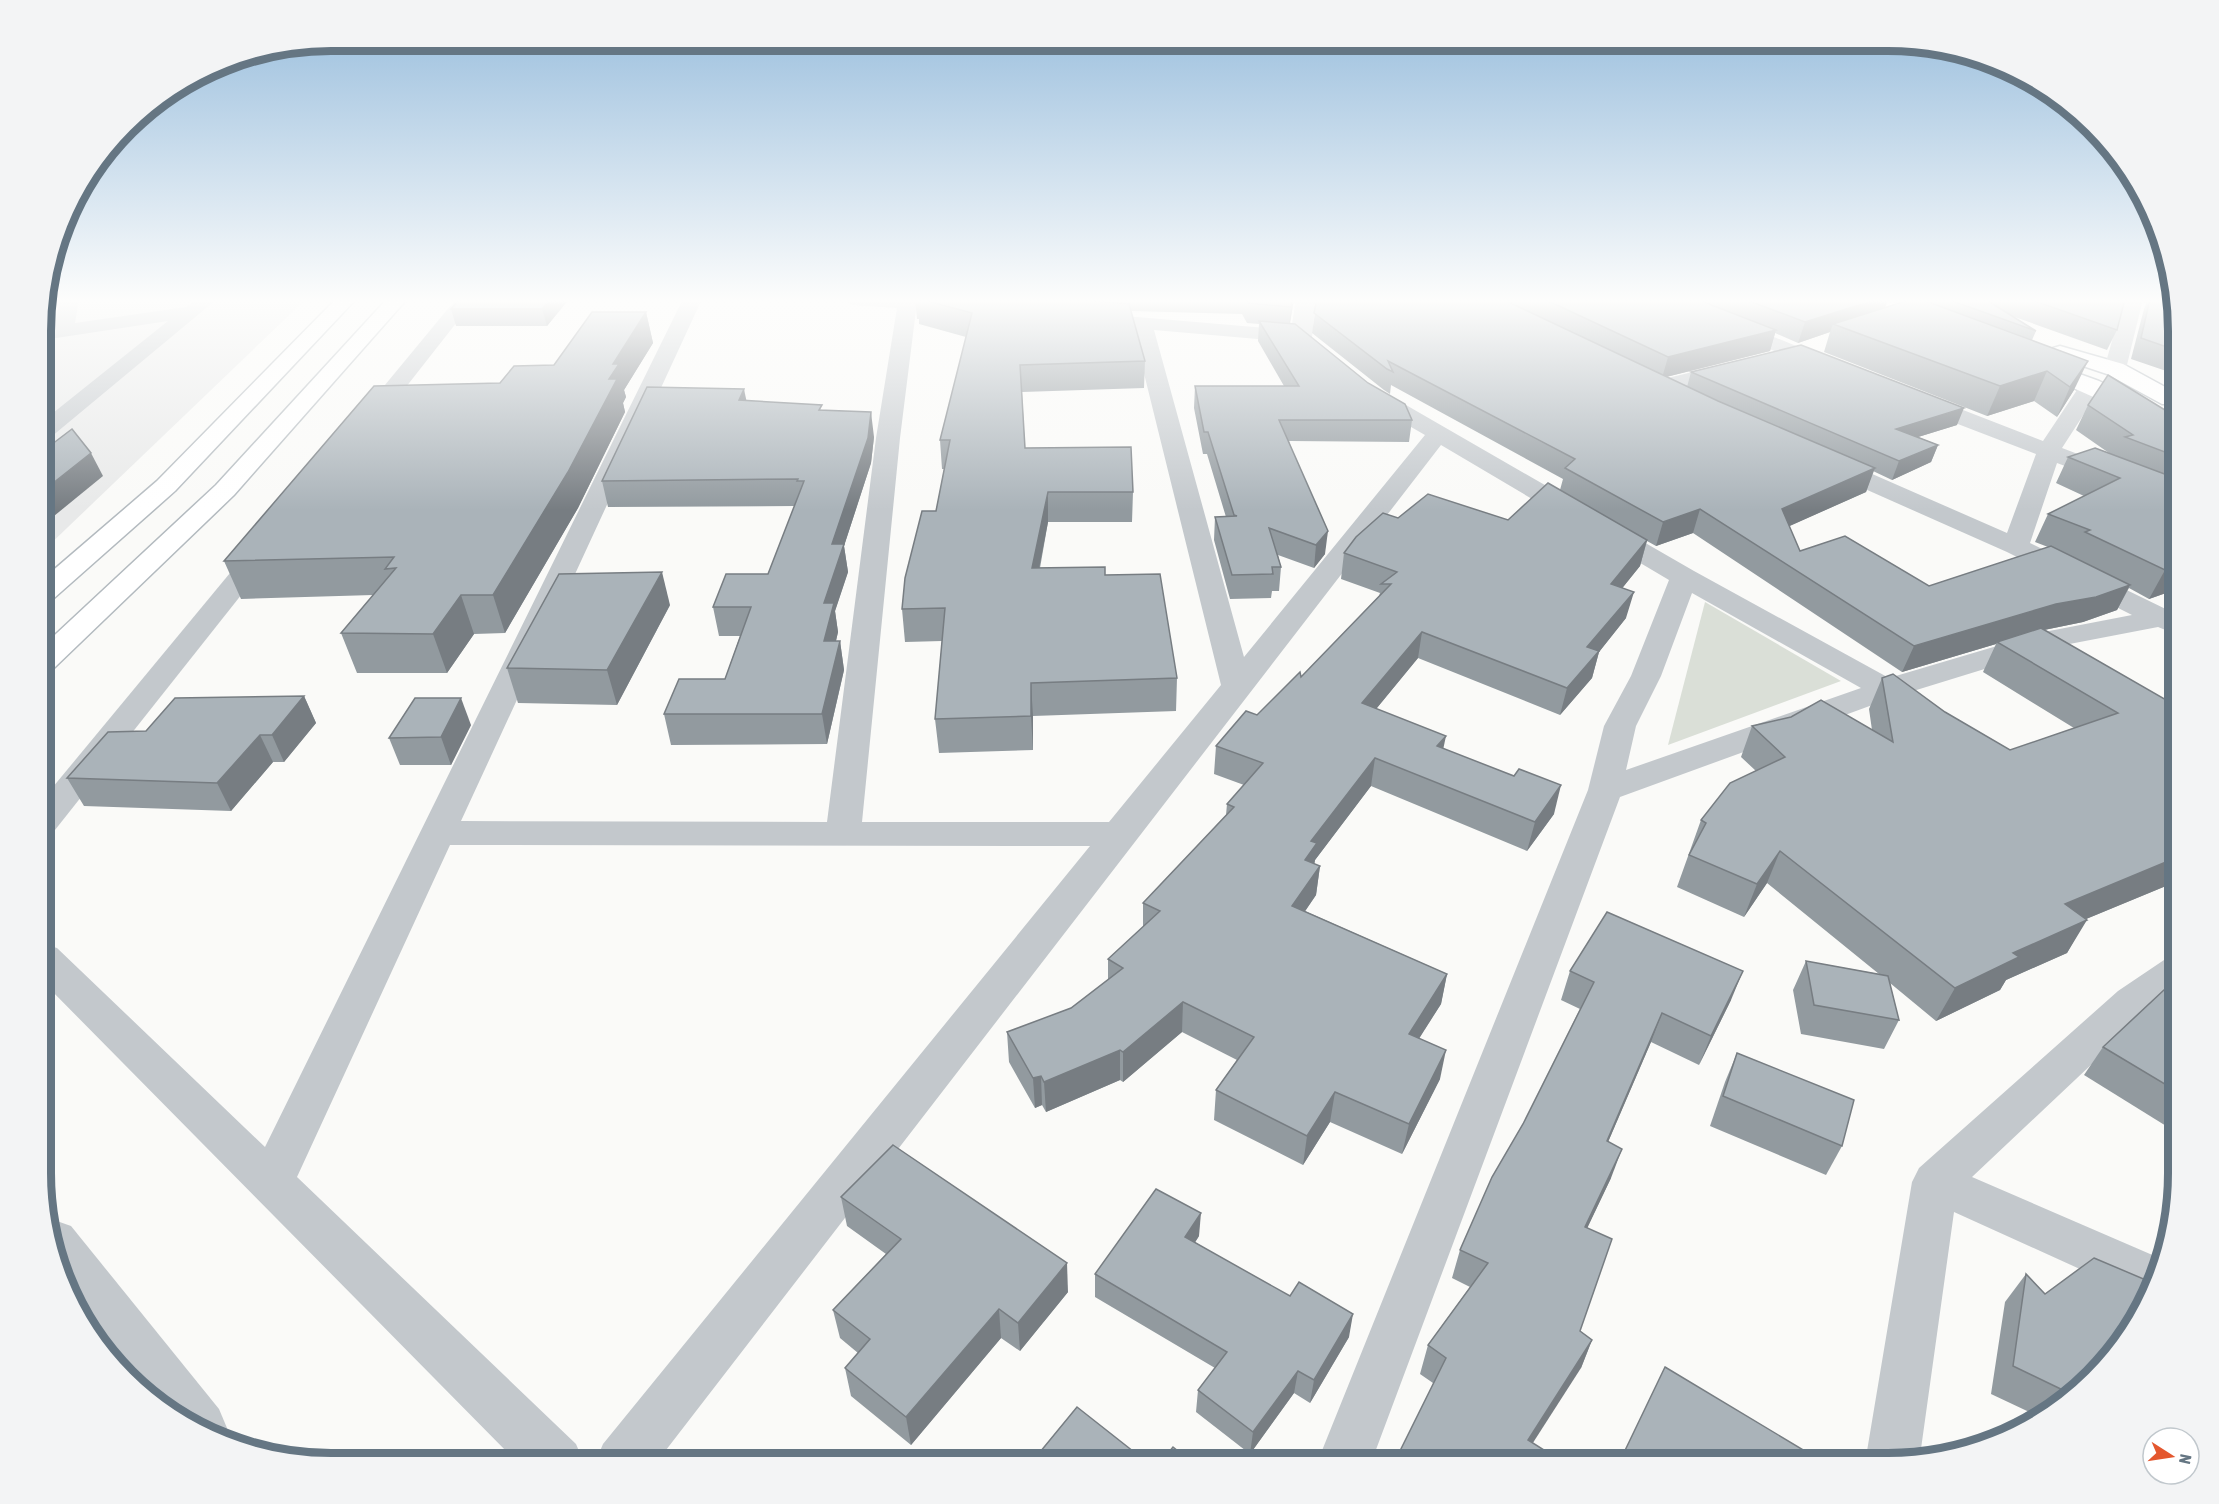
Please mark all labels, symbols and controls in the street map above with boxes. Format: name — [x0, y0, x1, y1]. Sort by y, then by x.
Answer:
north arrow — [2141, 1426, 2201, 1486]
text: N — [2176, 1453, 2195, 1466]

